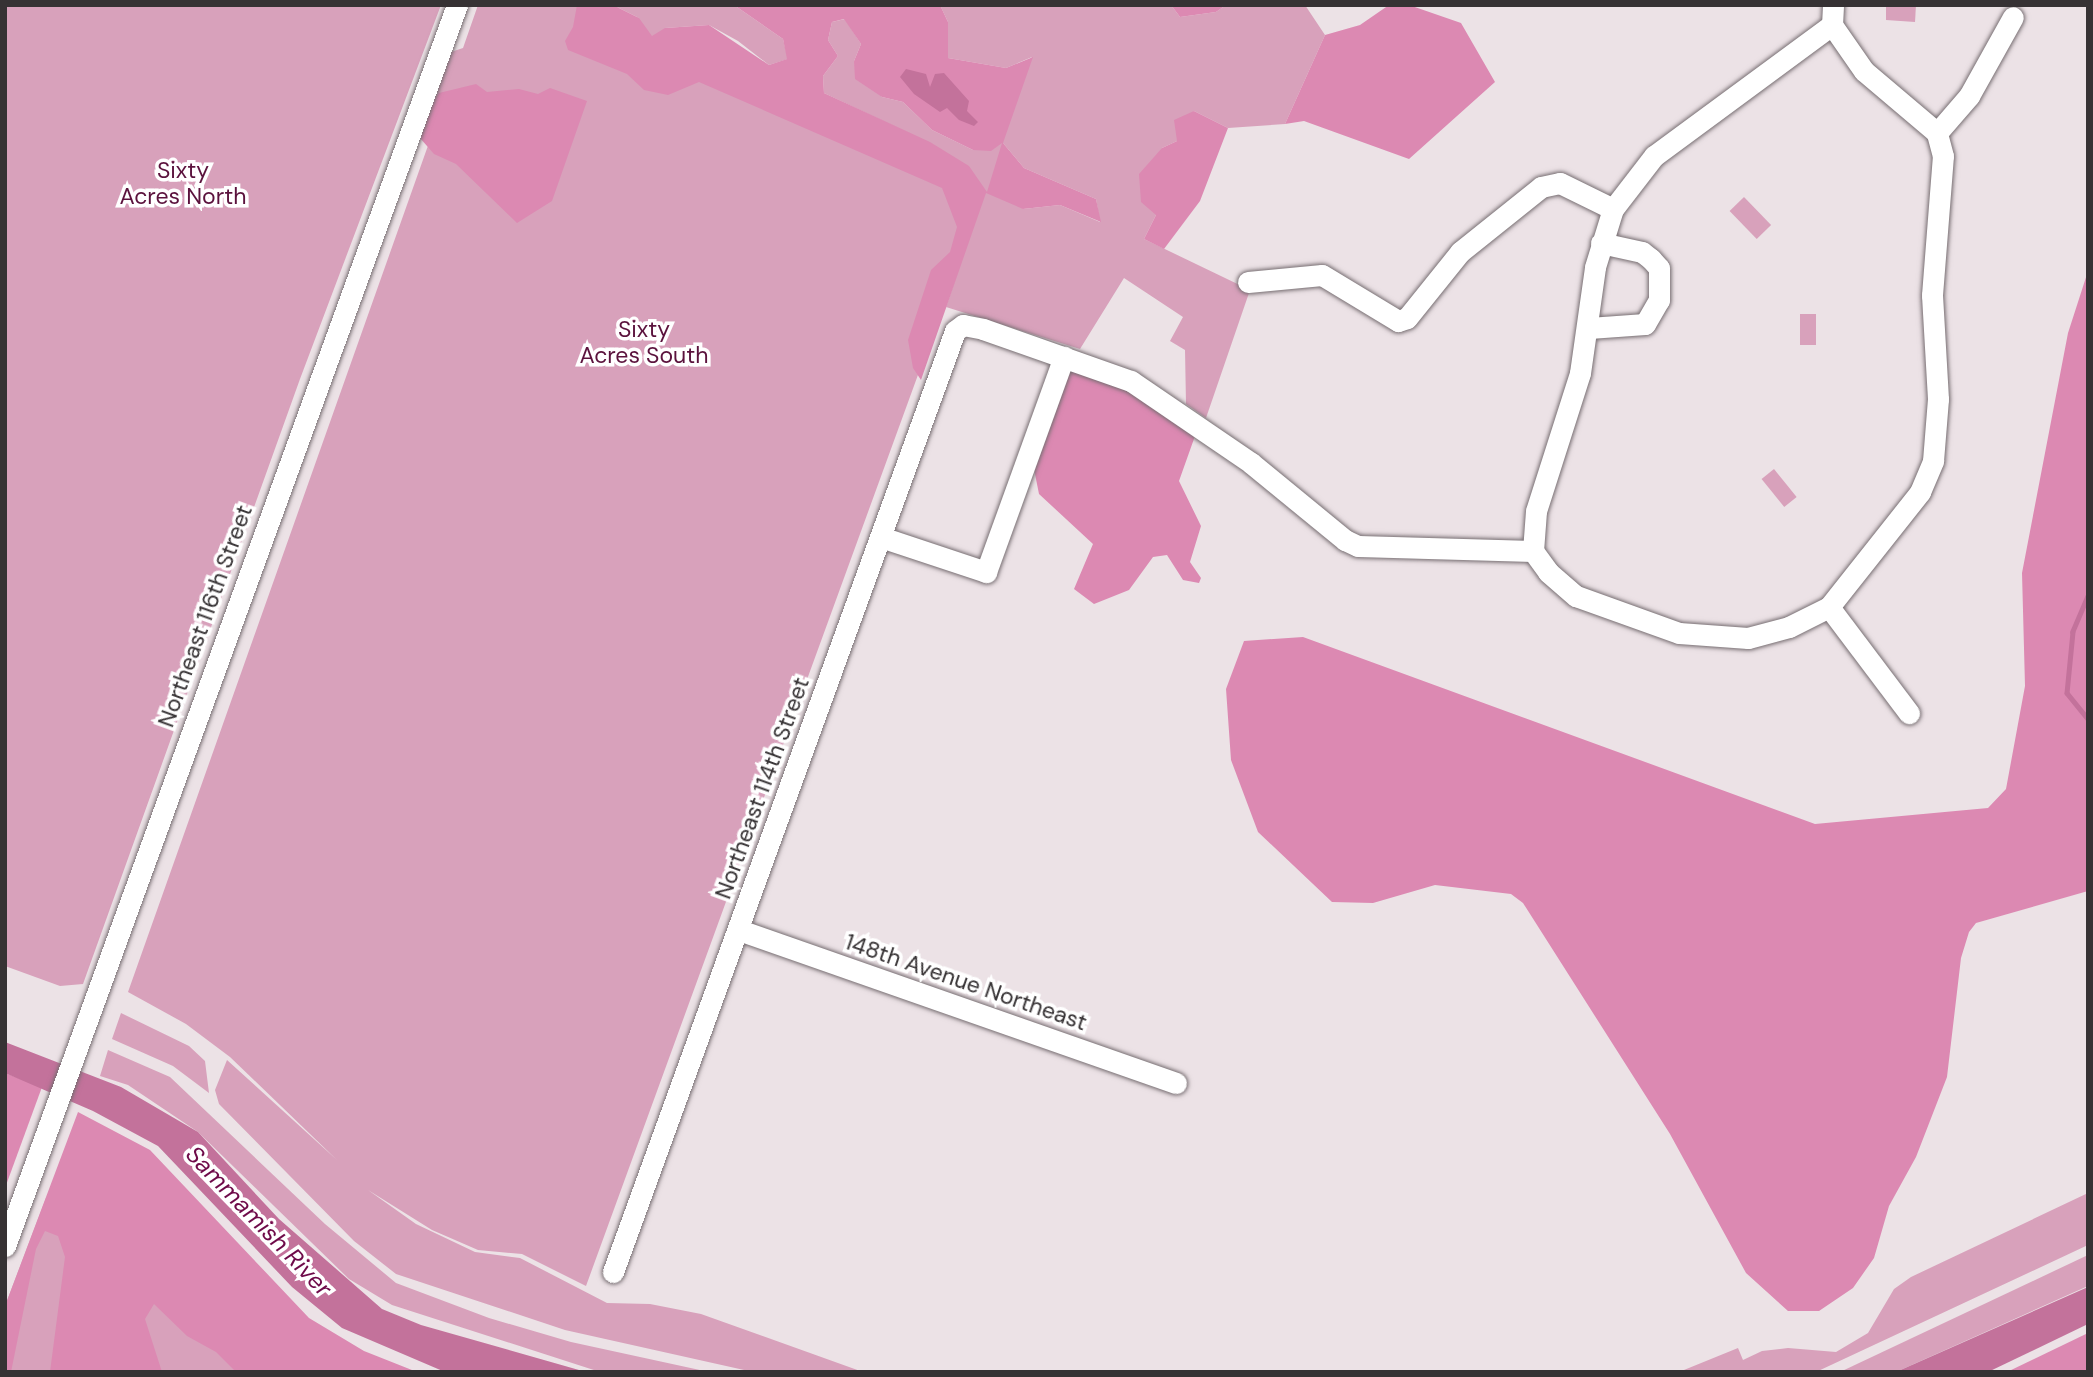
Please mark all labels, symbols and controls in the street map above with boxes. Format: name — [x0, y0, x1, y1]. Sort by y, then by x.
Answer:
park label: Sixty Acres North — [120, 156, 246, 210]
park label: Sixty Acres South — [579, 315, 709, 369]
street label: Northeast 116th Street — [152, 501, 258, 731]
street label: Northeast 114th Street — [709, 673, 815, 903]
street label: 148th Avenue Northeast — [842, 928, 1090, 1036]
water label: Sammamish River — [180, 1140, 338, 1302]

